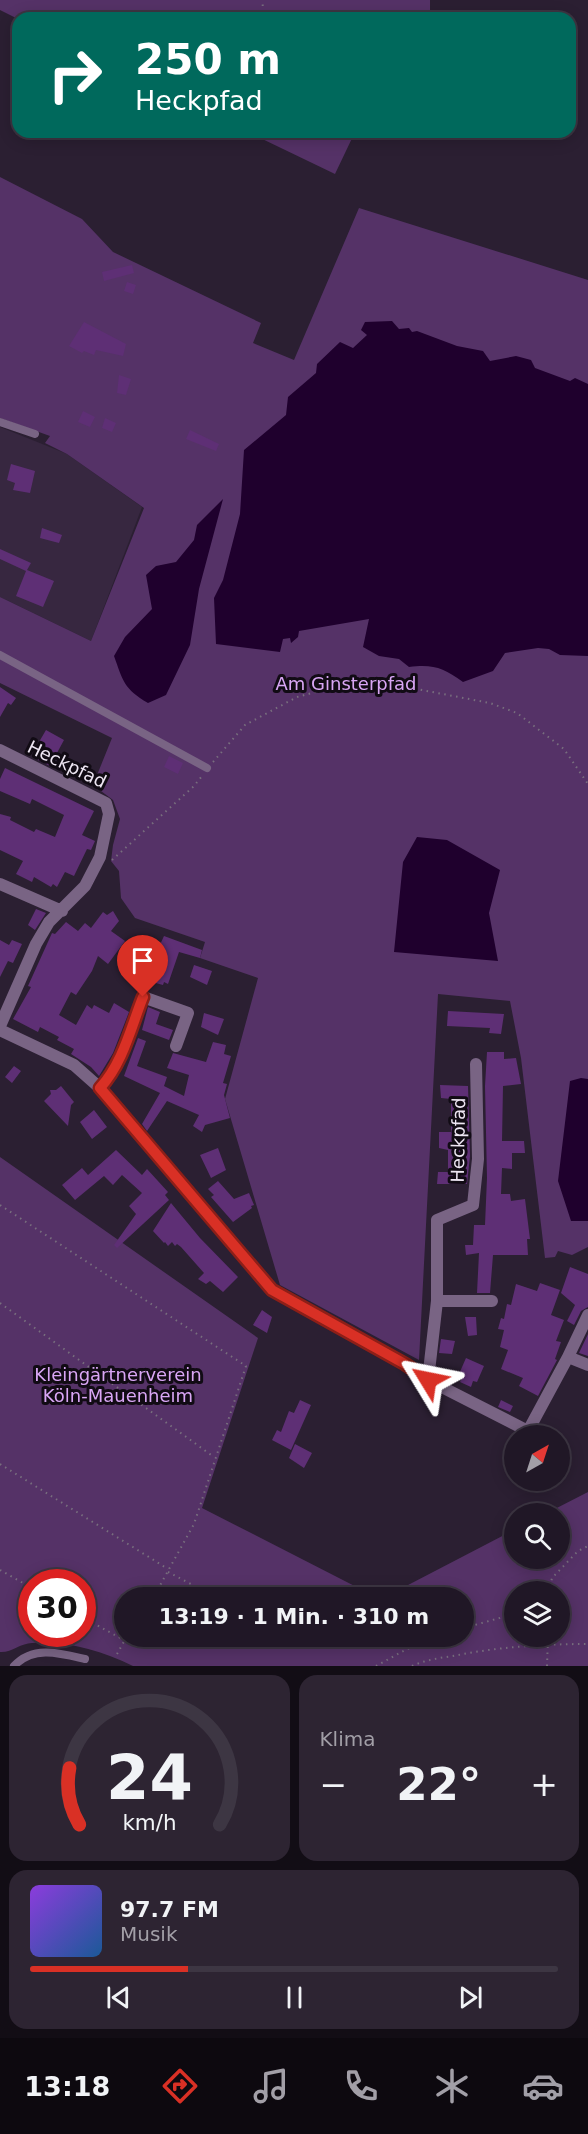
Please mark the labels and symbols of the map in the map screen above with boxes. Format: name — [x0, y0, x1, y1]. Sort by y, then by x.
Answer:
park label: Am Ginsterpfad — [275, 673, 417, 694]
street label: Heckpfad — [24, 736, 110, 792]
pin — [117, 935, 168, 997]
street label: Heckpfad — [447, 1097, 469, 1183]
position arrow — [396, 1348, 460, 1412]
park label: Kleingärtnerverein Köln-Mauenheim — [34, 1364, 202, 1406]
north arrow — [504, 1425, 570, 1491]
speed limit sign: 30 — [18, 1569, 96, 1647]

